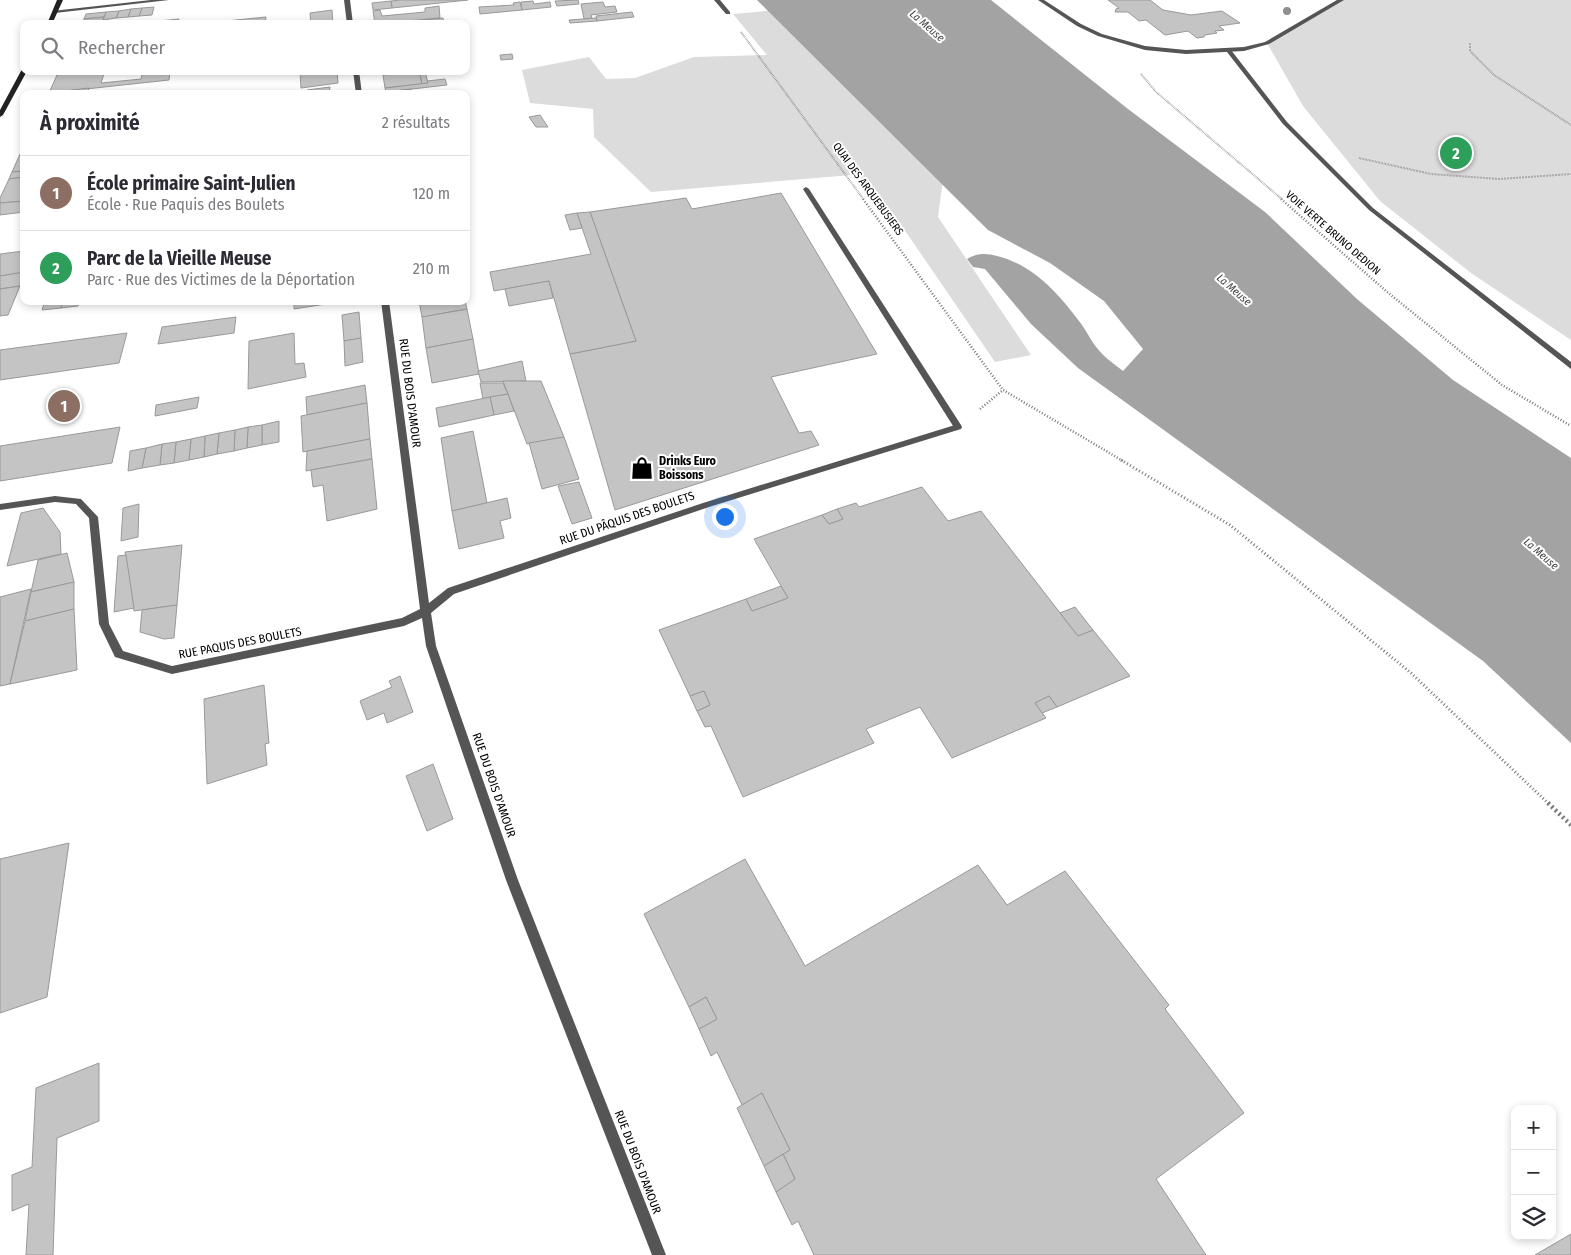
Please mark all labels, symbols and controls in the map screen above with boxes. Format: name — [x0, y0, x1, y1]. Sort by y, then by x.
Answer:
water label: La Meuse — [907, 8, 947, 44]
search box — [20, 20, 470, 75]
icon: search — [38, 34, 66, 62]
text: Rechercher — [78, 36, 165, 59]
text: À proximité — [40, 110, 140, 136]
text: 2 résultats — [382, 113, 450, 132]
pin: 2 — [1440, 134, 1472, 172]
street label: QUAI DES ARQUEBUSIERS — [830, 140, 906, 238]
text: École primaire Saint-Julien — [87, 172, 295, 195]
text: 1 — [53, 184, 59, 203]
text: 120 m — [412, 184, 450, 203]
street label: VOIE VERTE BRUNO DEDION — [1283, 188, 1383, 278]
text: École · Rue Paquis des Boulets — [87, 195, 285, 214]
text: Parc de la Vieille Meuse — [87, 247, 271, 270]
text: 2 — [52, 259, 60, 278]
text: 210 m — [413, 259, 450, 278]
text: Parc · Rue des Victimes de la Déportation — [87, 270, 355, 289]
water label: La Meuse — [1214, 272, 1254, 308]
street label: RUE DU BOIS D'AMOUR — [396, 338, 424, 449]
pin: 1 — [48, 387, 80, 425]
place label: Drinks Euro Boissons — [659, 454, 717, 482]
shop icon: Drinks Euro Boissons — [629, 455, 655, 481]
street label: RUE DU PÂQUIS DES BOULETS — [557, 487, 696, 548]
your location — [712, 504, 738, 530]
water label: La Meuse — [1521, 536, 1561, 572]
street label: RUE PAQUIS DES BOULETS — [177, 624, 303, 662]
street label: RUE DU BOIS D'AMOUR — [470, 731, 519, 840]
map controls — [1511, 1105, 1556, 1240]
button: + — [1511, 1105, 1556, 1150]
street label: RUE DU BOIS D'AMOUR — [612, 1108, 664, 1216]
button: − — [1511, 1150, 1556, 1195]
button: layers — [1511, 1195, 1556, 1240]

